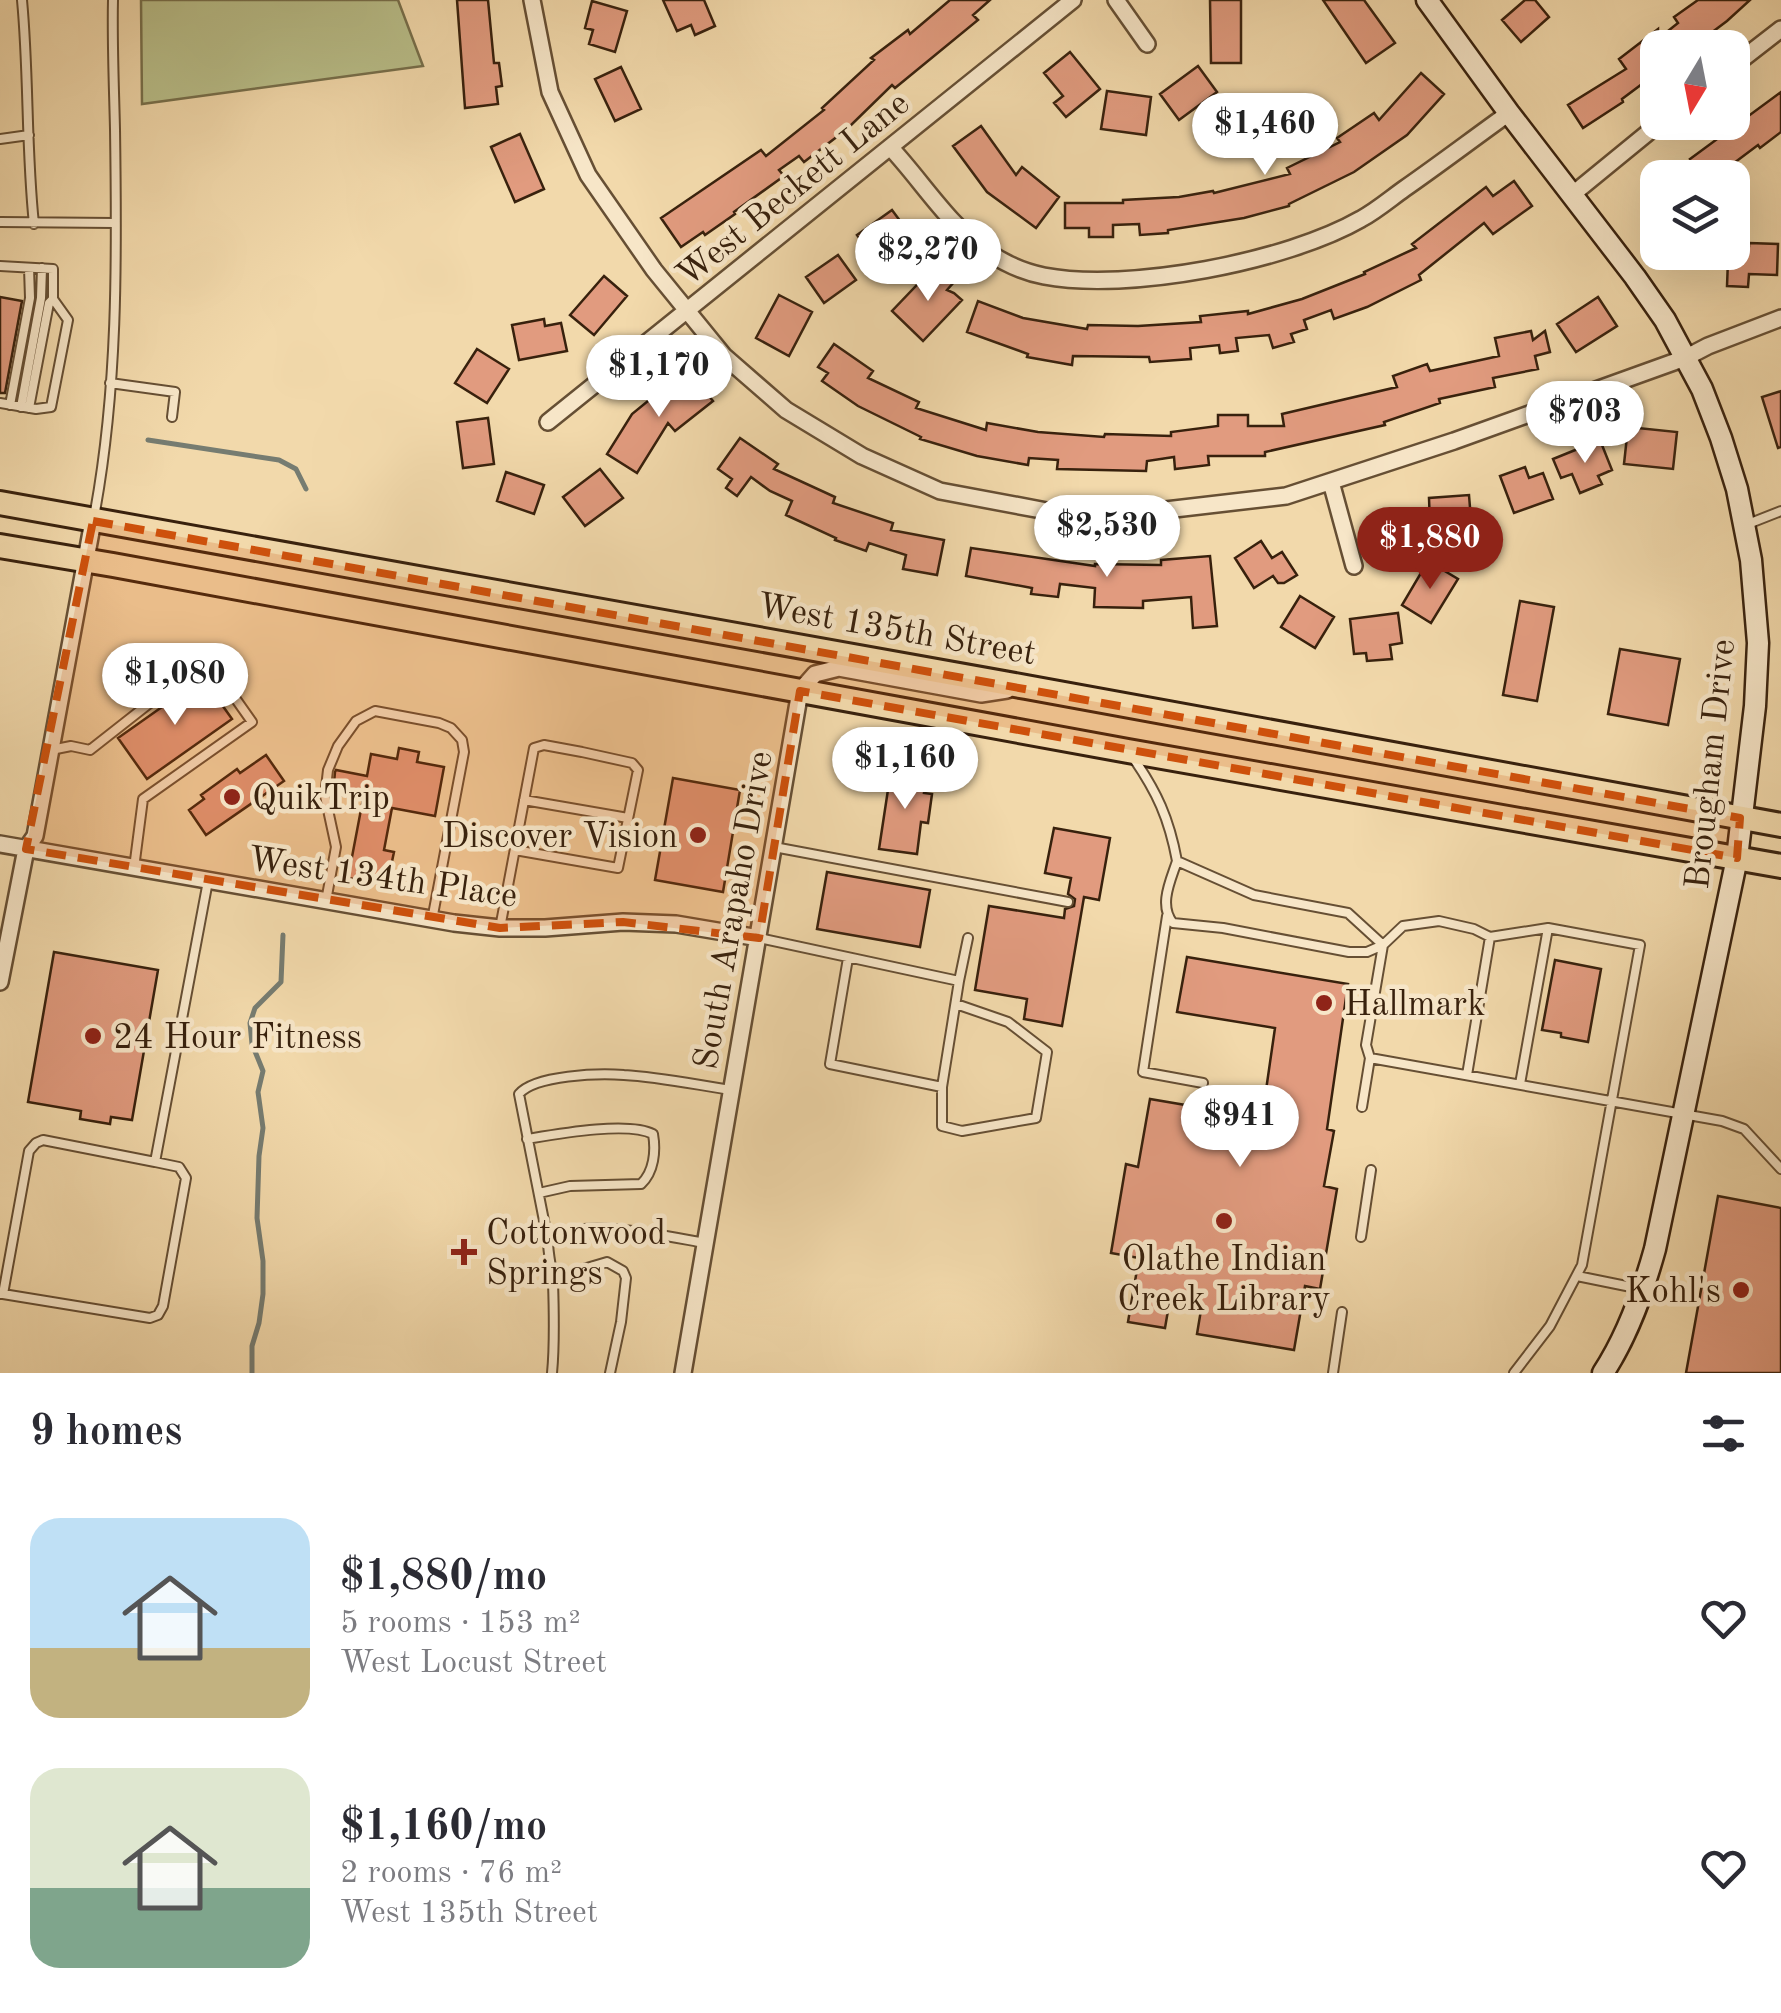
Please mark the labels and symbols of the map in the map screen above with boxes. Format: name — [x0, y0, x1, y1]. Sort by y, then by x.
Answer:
north arrow — [1640, 30, 1750, 140]
street label: West Beckett Lane — [671, 86, 916, 294]
pin: $1,460 — [1184, 93, 1346, 178]
pin: $2,270 — [847, 219, 1009, 304]
pin: $1,170 — [578, 335, 740, 420]
pin: $703 — [1526, 381, 1644, 466]
pin: $2,530 — [1026, 495, 1188, 580]
pin: $1,880 — [1349, 507, 1511, 592]
street label: West 135th Street — [755, 589, 1039, 672]
street label: Brougham Drive — [1681, 637, 1742, 891]
pin: $1,080 — [94, 643, 256, 728]
pin: $1,160 — [824, 727, 986, 812]
street label: South Arapaho Drive — [689, 748, 780, 1072]
place label: QuikTrip — [252, 782, 390, 817]
marker: QuikTrip — [221, 786, 243, 808]
place label: Discover Vision — [442, 820, 678, 855]
marker: Discover Vision — [687, 824, 709, 846]
street label: West 134th Place — [246, 842, 519, 915]
place label: Hallmark — [1344, 988, 1485, 1023]
marker: Hallmark — [1313, 992, 1335, 1014]
place label: 24 Hour Fitness — [113, 1021, 362, 1056]
marker: 24 Hour Fitness — [82, 1025, 104, 1047]
pin: $941 — [1181, 1085, 1299, 1170]
marker: Olathe Indian Creek Library — [1213, 1210, 1235, 1232]
place label: Cottonwood Springs — [486, 1217, 666, 1292]
marker: Cottonwood Springs — [451, 1239, 477, 1265]
place label: Olathe Indian Creek Library — [1117, 1243, 1331, 1318]
place label: Kohl's — [1625, 1275, 1721, 1310]
marker: Kohl's — [1730, 1279, 1752, 1301]

